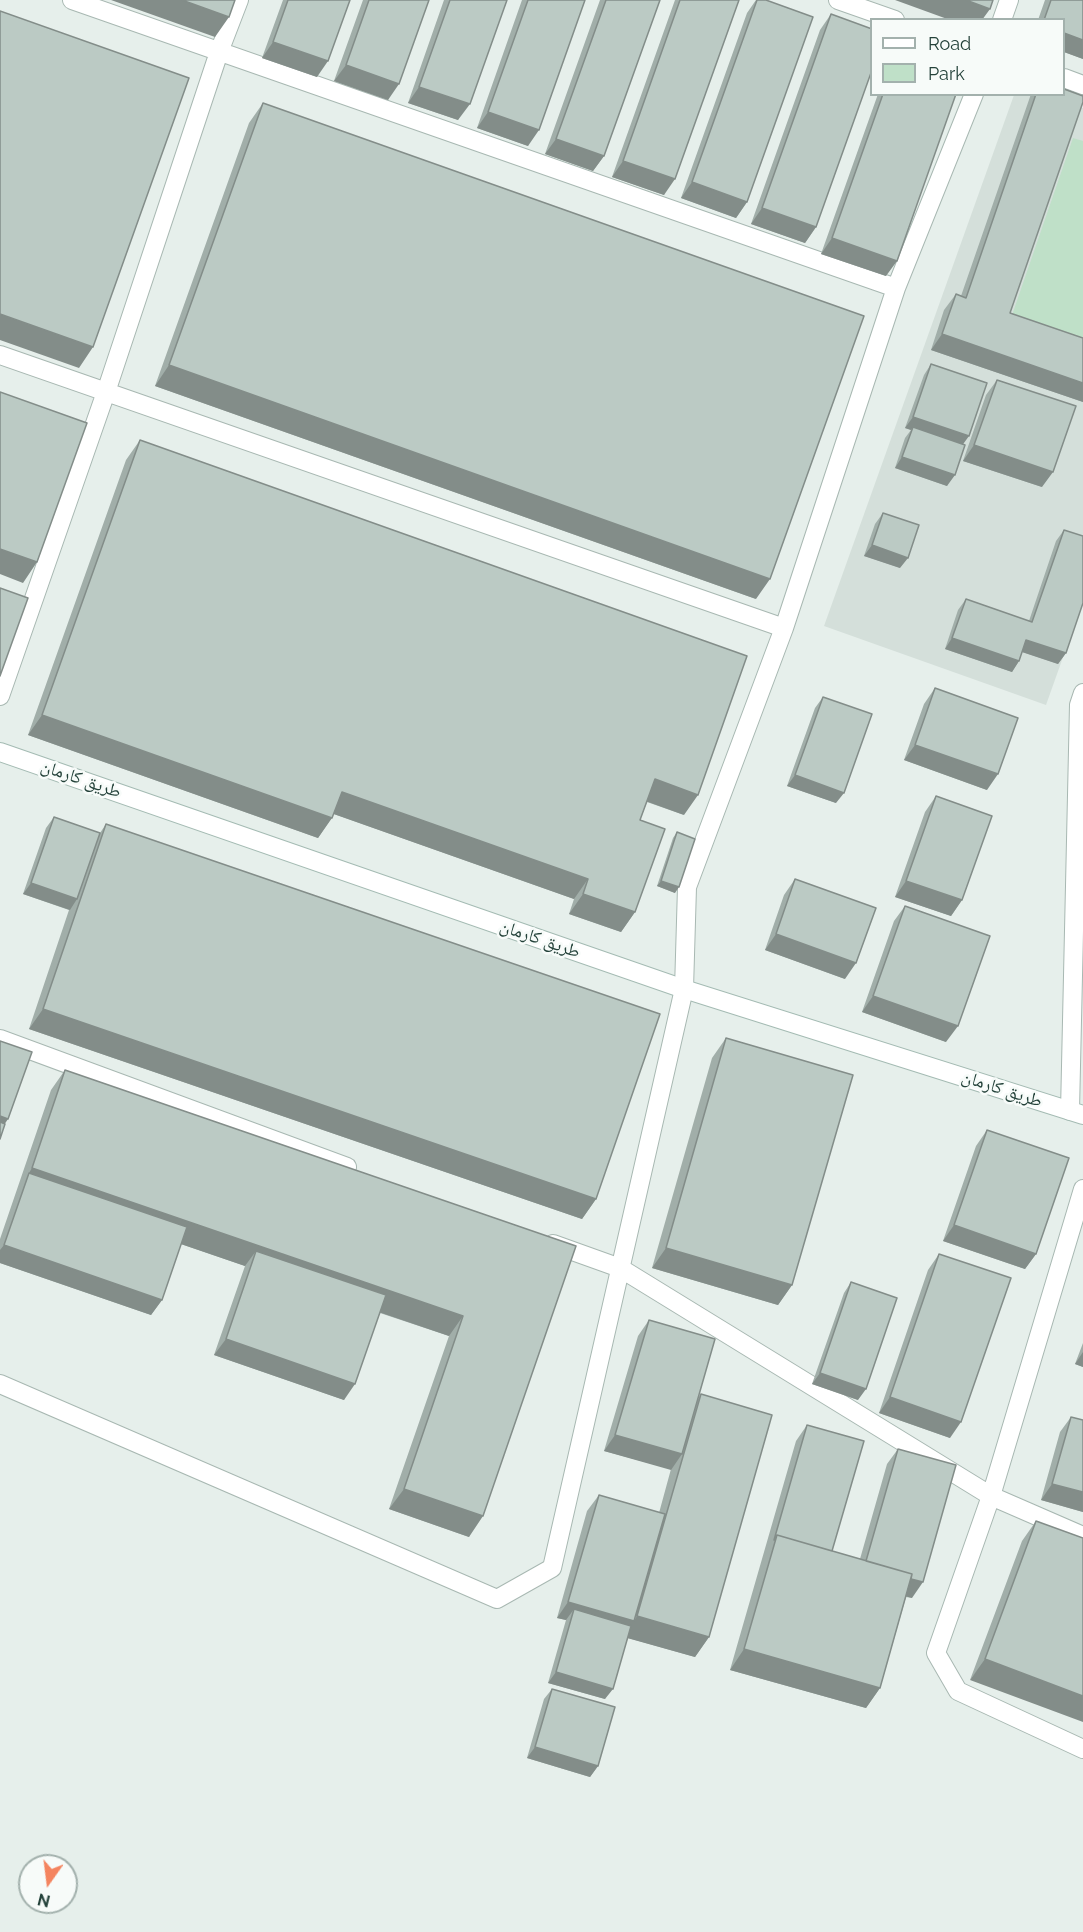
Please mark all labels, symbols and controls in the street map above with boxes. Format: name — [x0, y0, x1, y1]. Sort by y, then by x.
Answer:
legend — [870, 18, 1065, 96]
text: Road — [928, 33, 971, 54]
text: Park — [928, 63, 965, 84]
street label: طريق كارمان — [38, 755, 124, 803]
street label: طريق كارمان — [497, 915, 583, 963]
street label: طريق كارمان — [959, 1066, 1045, 1112]
north arrow — [18, 1854, 78, 1914]
text: N — [36, 1889, 52, 1911]

